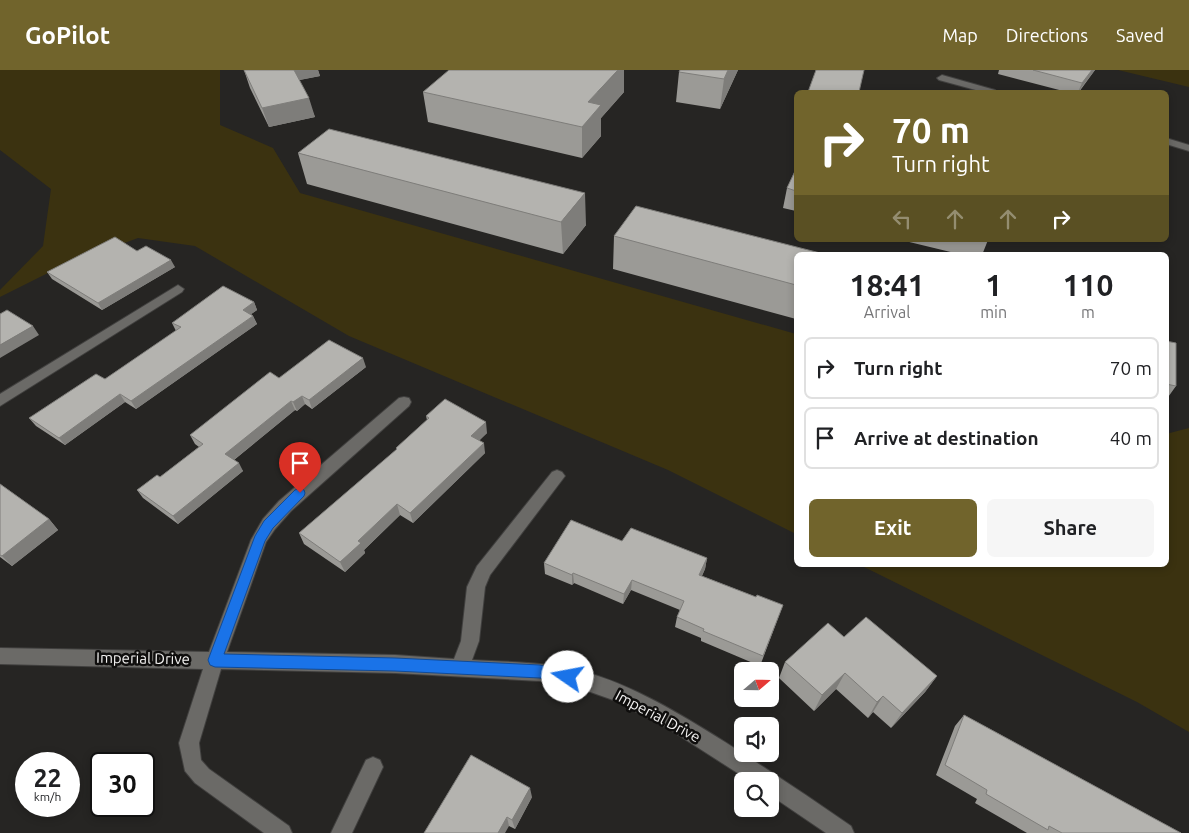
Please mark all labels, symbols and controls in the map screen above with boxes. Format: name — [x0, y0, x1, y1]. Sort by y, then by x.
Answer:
text: GoPilot — [25, 22, 110, 49]
text: Map — [942, 25, 978, 45]
text: Directions — [1006, 25, 1088, 45]
text: Saved — [1116, 25, 1164, 45]
icon: right — [809, 110, 874, 175]
text: 70 m — [892, 110, 970, 150]
text: Turn right — [892, 151, 990, 176]
icon: left — [888, 205, 916, 233]
icon: ahead — [941, 205, 969, 233]
icon: ahead — [994, 205, 1022, 233]
icon: right — [1047, 205, 1075, 233]
text: 18:41 — [850, 268, 925, 302]
text: 1 — [985, 268, 1002, 302]
text: 110 — [1063, 268, 1113, 302]
text: Arrival — [864, 303, 910, 321]
text: min — [980, 303, 1007, 321]
text: m — [1081, 303, 1095, 321]
icon: right — [811, 354, 839, 382]
text: Turn right — [854, 357, 942, 379]
text: 70 m — [1110, 357, 1152, 379]
icon: arrive — [811, 424, 839, 452]
text: Arrive at destination — [854, 427, 1039, 449]
text: 40 m — [1110, 427, 1152, 449]
pin — [279, 442, 321, 493]
icon: arrive — [286, 449, 314, 477]
button: Exit — [809, 499, 977, 557]
button: Share — [987, 499, 1154, 557]
street label: Imperial Drive — [96, 649, 190, 667]
position arrow — [541, 650, 593, 702]
north arrow — [734, 662, 779, 708]
map controls — [734, 662, 779, 817]
street label: Imperial Drive — [613, 686, 703, 746]
button: sound — [734, 717, 779, 762]
speed limit sign: 30 — [90, 752, 155, 817]
text: 22 — [33, 764, 62, 792]
button: search — [734, 772, 779, 817]
text: km/h — [34, 790, 61, 803]

